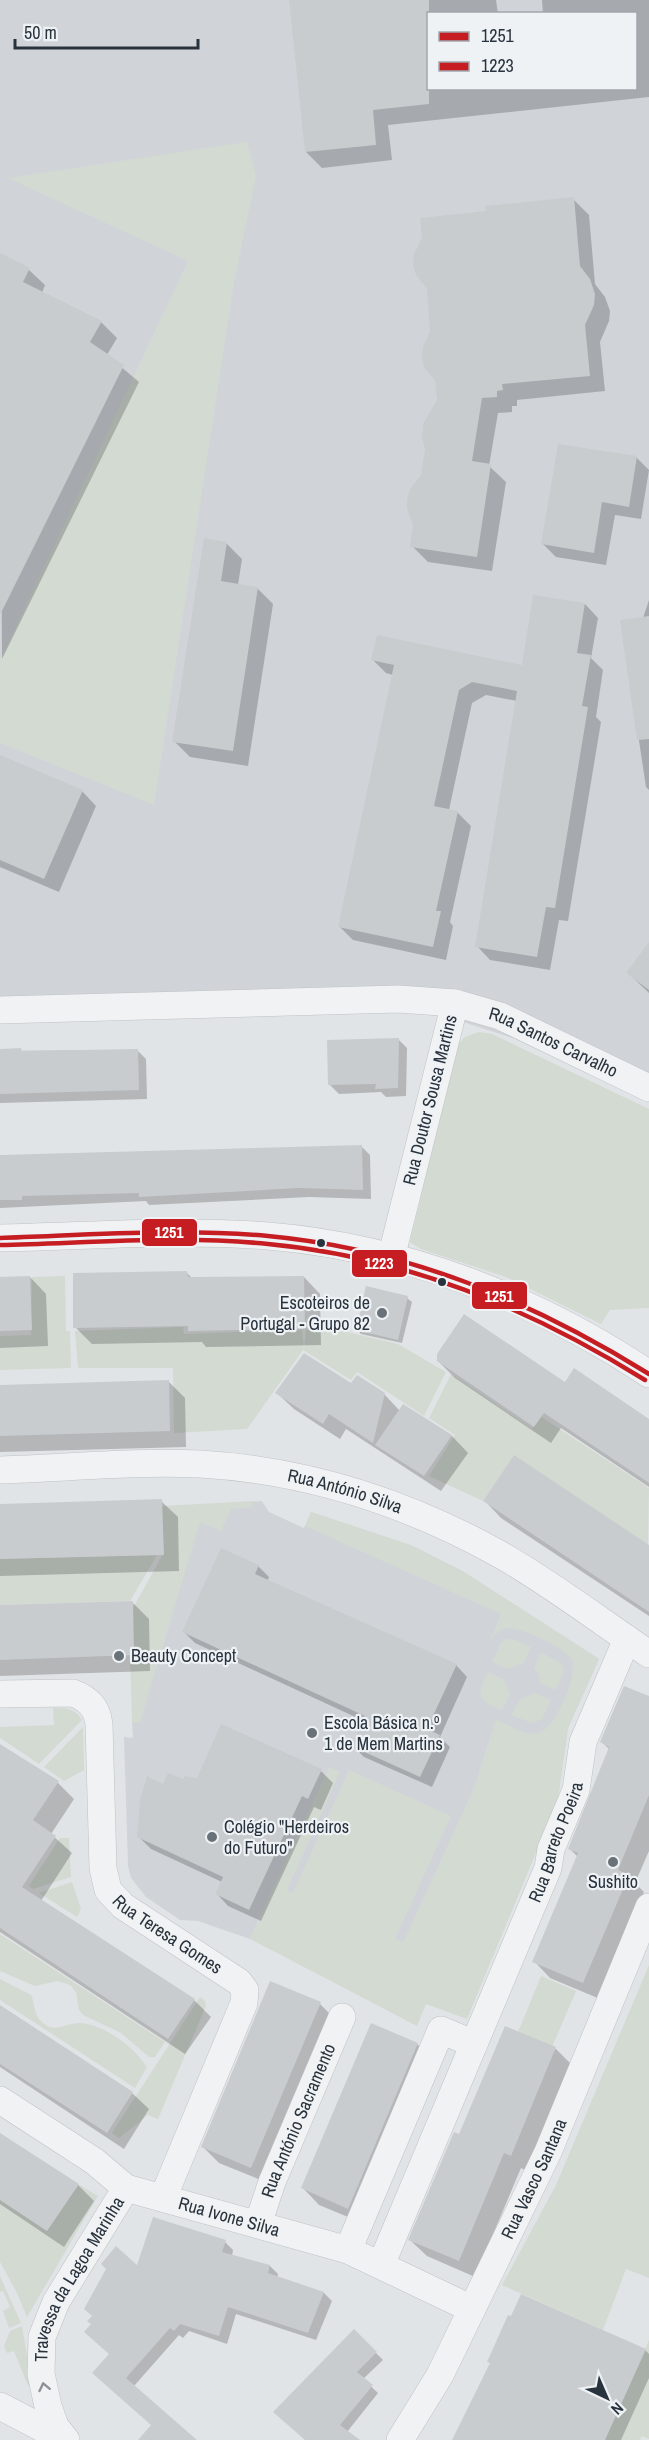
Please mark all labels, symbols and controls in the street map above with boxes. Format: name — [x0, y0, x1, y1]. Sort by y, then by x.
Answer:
scale bar — [15, 12, 198, 50]
legend — [427, 12, 637, 90]
text: 50 m — [24, 20, 57, 45]
text: 1251 — [481, 23, 515, 48]
text: 1223 — [481, 53, 514, 78]
street label: Rua Santos Carvalho — [486, 1000, 622, 1083]
street label: Rua Doutor Sousa Martins — [396, 1012, 463, 1188]
line badge: 1251 — [141, 1218, 198, 1247]
text: 1251 — [154, 1221, 184, 1243]
unlabelled marker — [315, 1237, 327, 1249]
line badge: 1223 — [351, 1249, 408, 1278]
text: 1223 — [364, 1252, 394, 1274]
unlabelled marker — [436, 1276, 448, 1288]
line badge: 1251 — [471, 1281, 528, 1310]
text: 1251 — [484, 1285, 514, 1307]
place label: Escoteiros de Portugal - Grupo 82 — [240, 1290, 370, 1336]
marker: Escoteiros de Portugal - Grupo 82 — [375, 1306, 389, 1320]
street label: Rua António Silva — [286, 1462, 406, 1519]
place label: Beauty Concept — [131, 1643, 236, 1668]
marker: Beauty Concept — [112, 1649, 126, 1663]
place label: Escola Básica n.º 1 de Mem Martins — [324, 1710, 443, 1756]
marker: Escola Básica n.º 1 de Mem Martins — [305, 1726, 319, 1740]
street label: Rua Barreto Poeira — [522, 1781, 589, 1906]
place label: Colégio "Herdeiros do Futuro" — [224, 1814, 349, 1860]
marker: Colégio "Herdeiros do Futuro" — [205, 1830, 219, 1844]
marker: Sushito — [606, 1855, 620, 1869]
place label: Sushito — [588, 1869, 638, 1894]
street label: Rua Teresa Gomes — [107, 1889, 227, 1980]
street label: Rua António Sacramento — [255, 2039, 341, 2201]
street label: Rua Vasco Santana — [495, 2115, 572, 2243]
street label: Rua Ivone Silva — [176, 2190, 283, 2242]
street label: Travessa da Lagoa Marinha — [28, 2191, 130, 2362]
north arrow — [577, 2368, 637, 2428]
one-way arrow — [38, 2383, 51, 2393]
text: N — [606, 2398, 628, 2420]

